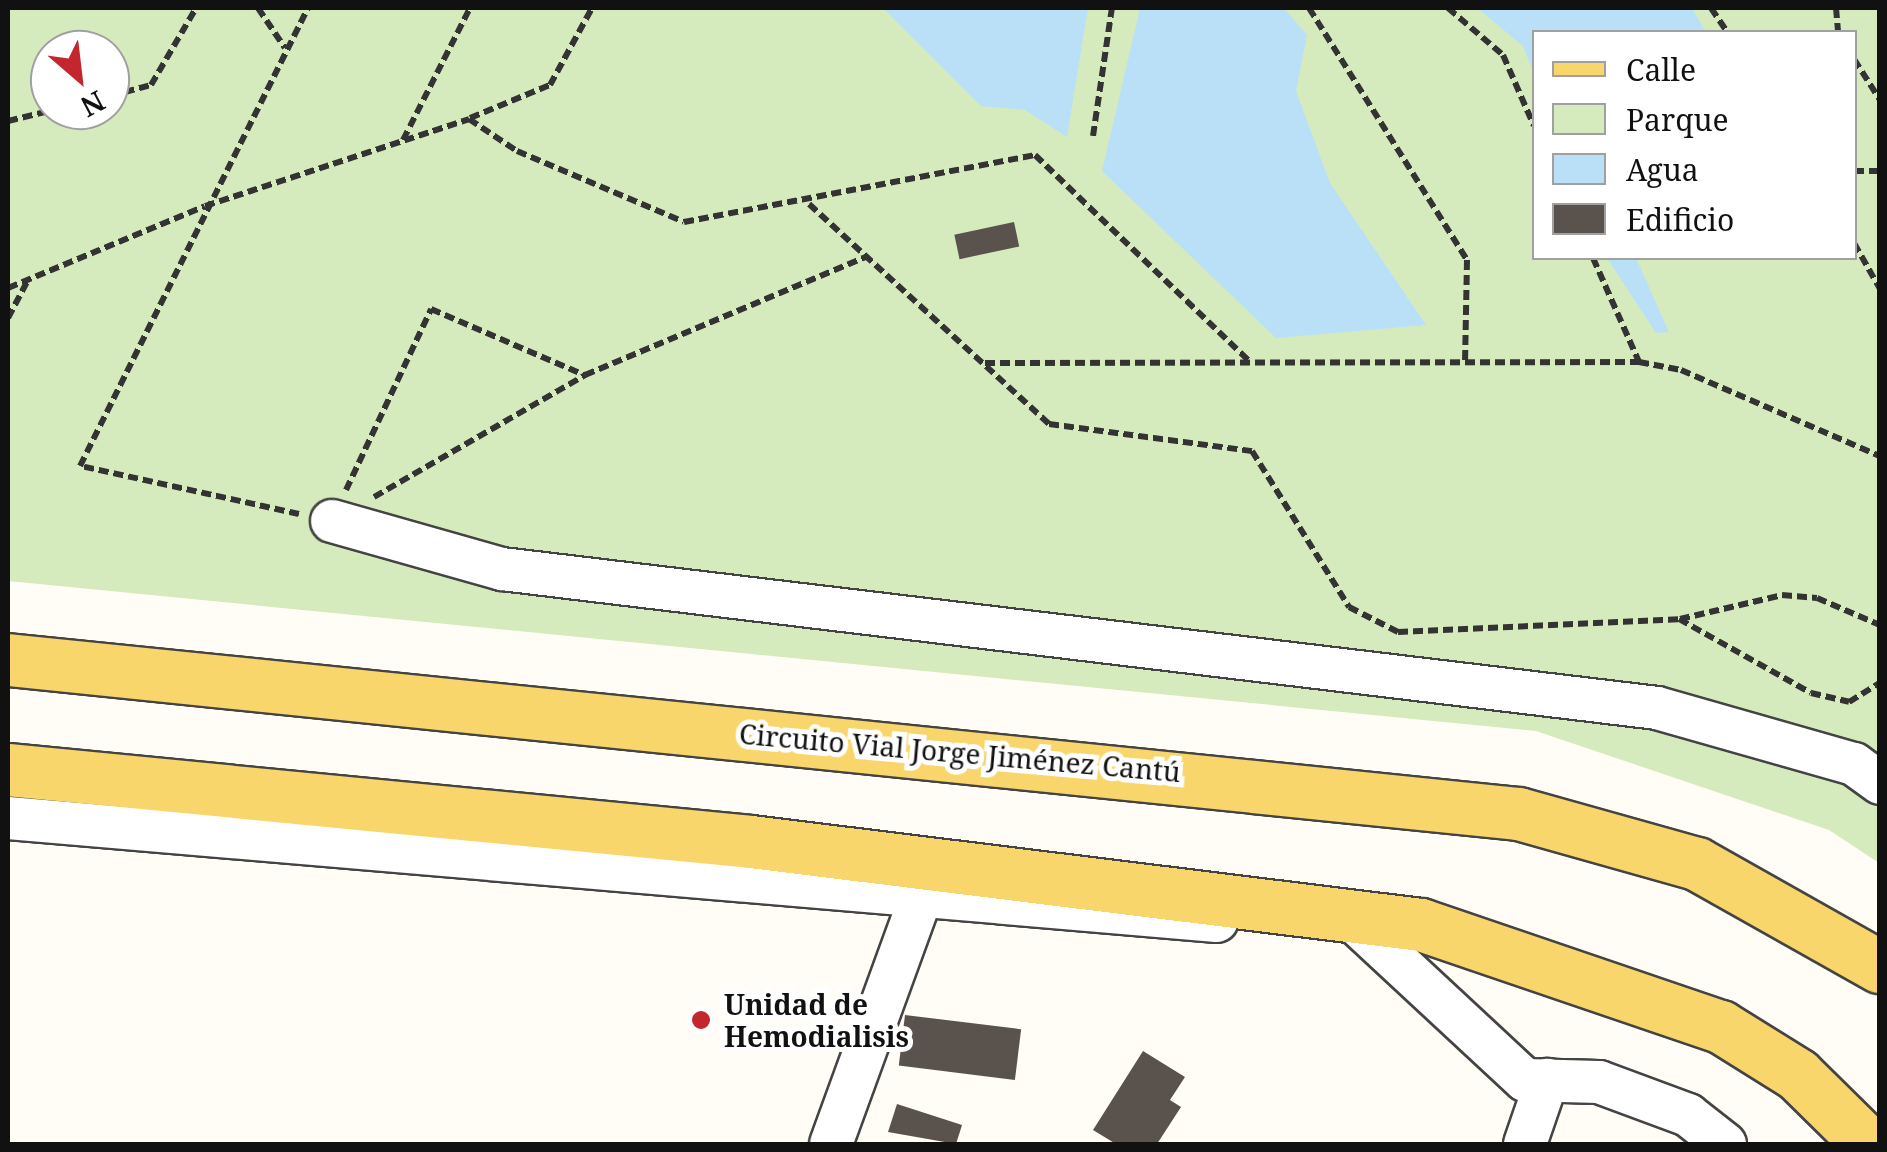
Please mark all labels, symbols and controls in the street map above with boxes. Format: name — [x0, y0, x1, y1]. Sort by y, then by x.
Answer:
north arrow — [30, 30, 130, 130]
legend — [1532, 30, 1857, 260]
text: Calle — [1626, 49, 1696, 90]
text: N — [74, 83, 112, 127]
text: Parque — [1626, 99, 1729, 140]
text: Agua — [1626, 149, 1699, 190]
text: Edificio — [1626, 199, 1734, 240]
street label: Circuito Vial Jorge Jiménez Cantú — [738, 716, 1182, 788]
place label: Unidad de Hemodialisis — [724, 987, 909, 1053]
marker: Unidad de Hemodialisis — [688, 1007, 714, 1033]

